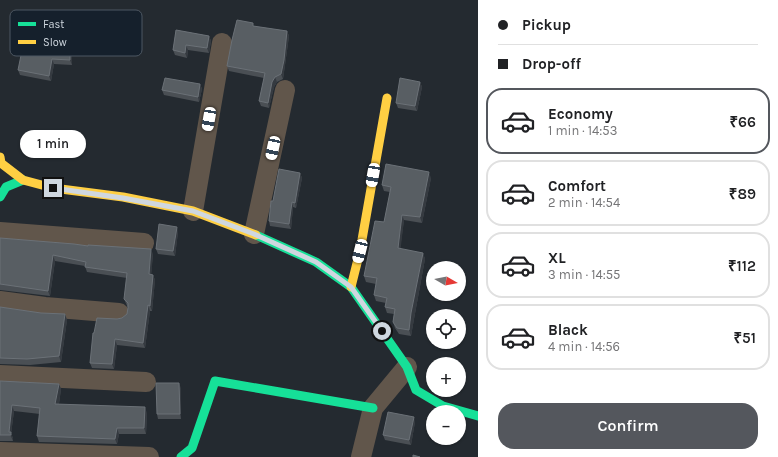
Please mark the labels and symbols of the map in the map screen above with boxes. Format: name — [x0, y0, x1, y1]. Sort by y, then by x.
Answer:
legend — [10, 10, 142, 56]
text: Fast — [43, 18, 64, 31]
text: Slow — [43, 36, 67, 49]
car — [201, 106, 217, 132]
callout: 1 min — [20, 130, 86, 158]
car — [265, 135, 281, 161]
car — [365, 162, 381, 188]
route end — [44, 179, 62, 197]
car — [351, 238, 369, 264]
north arrow — [426, 261, 466, 301]
route start — [373, 322, 391, 340]

